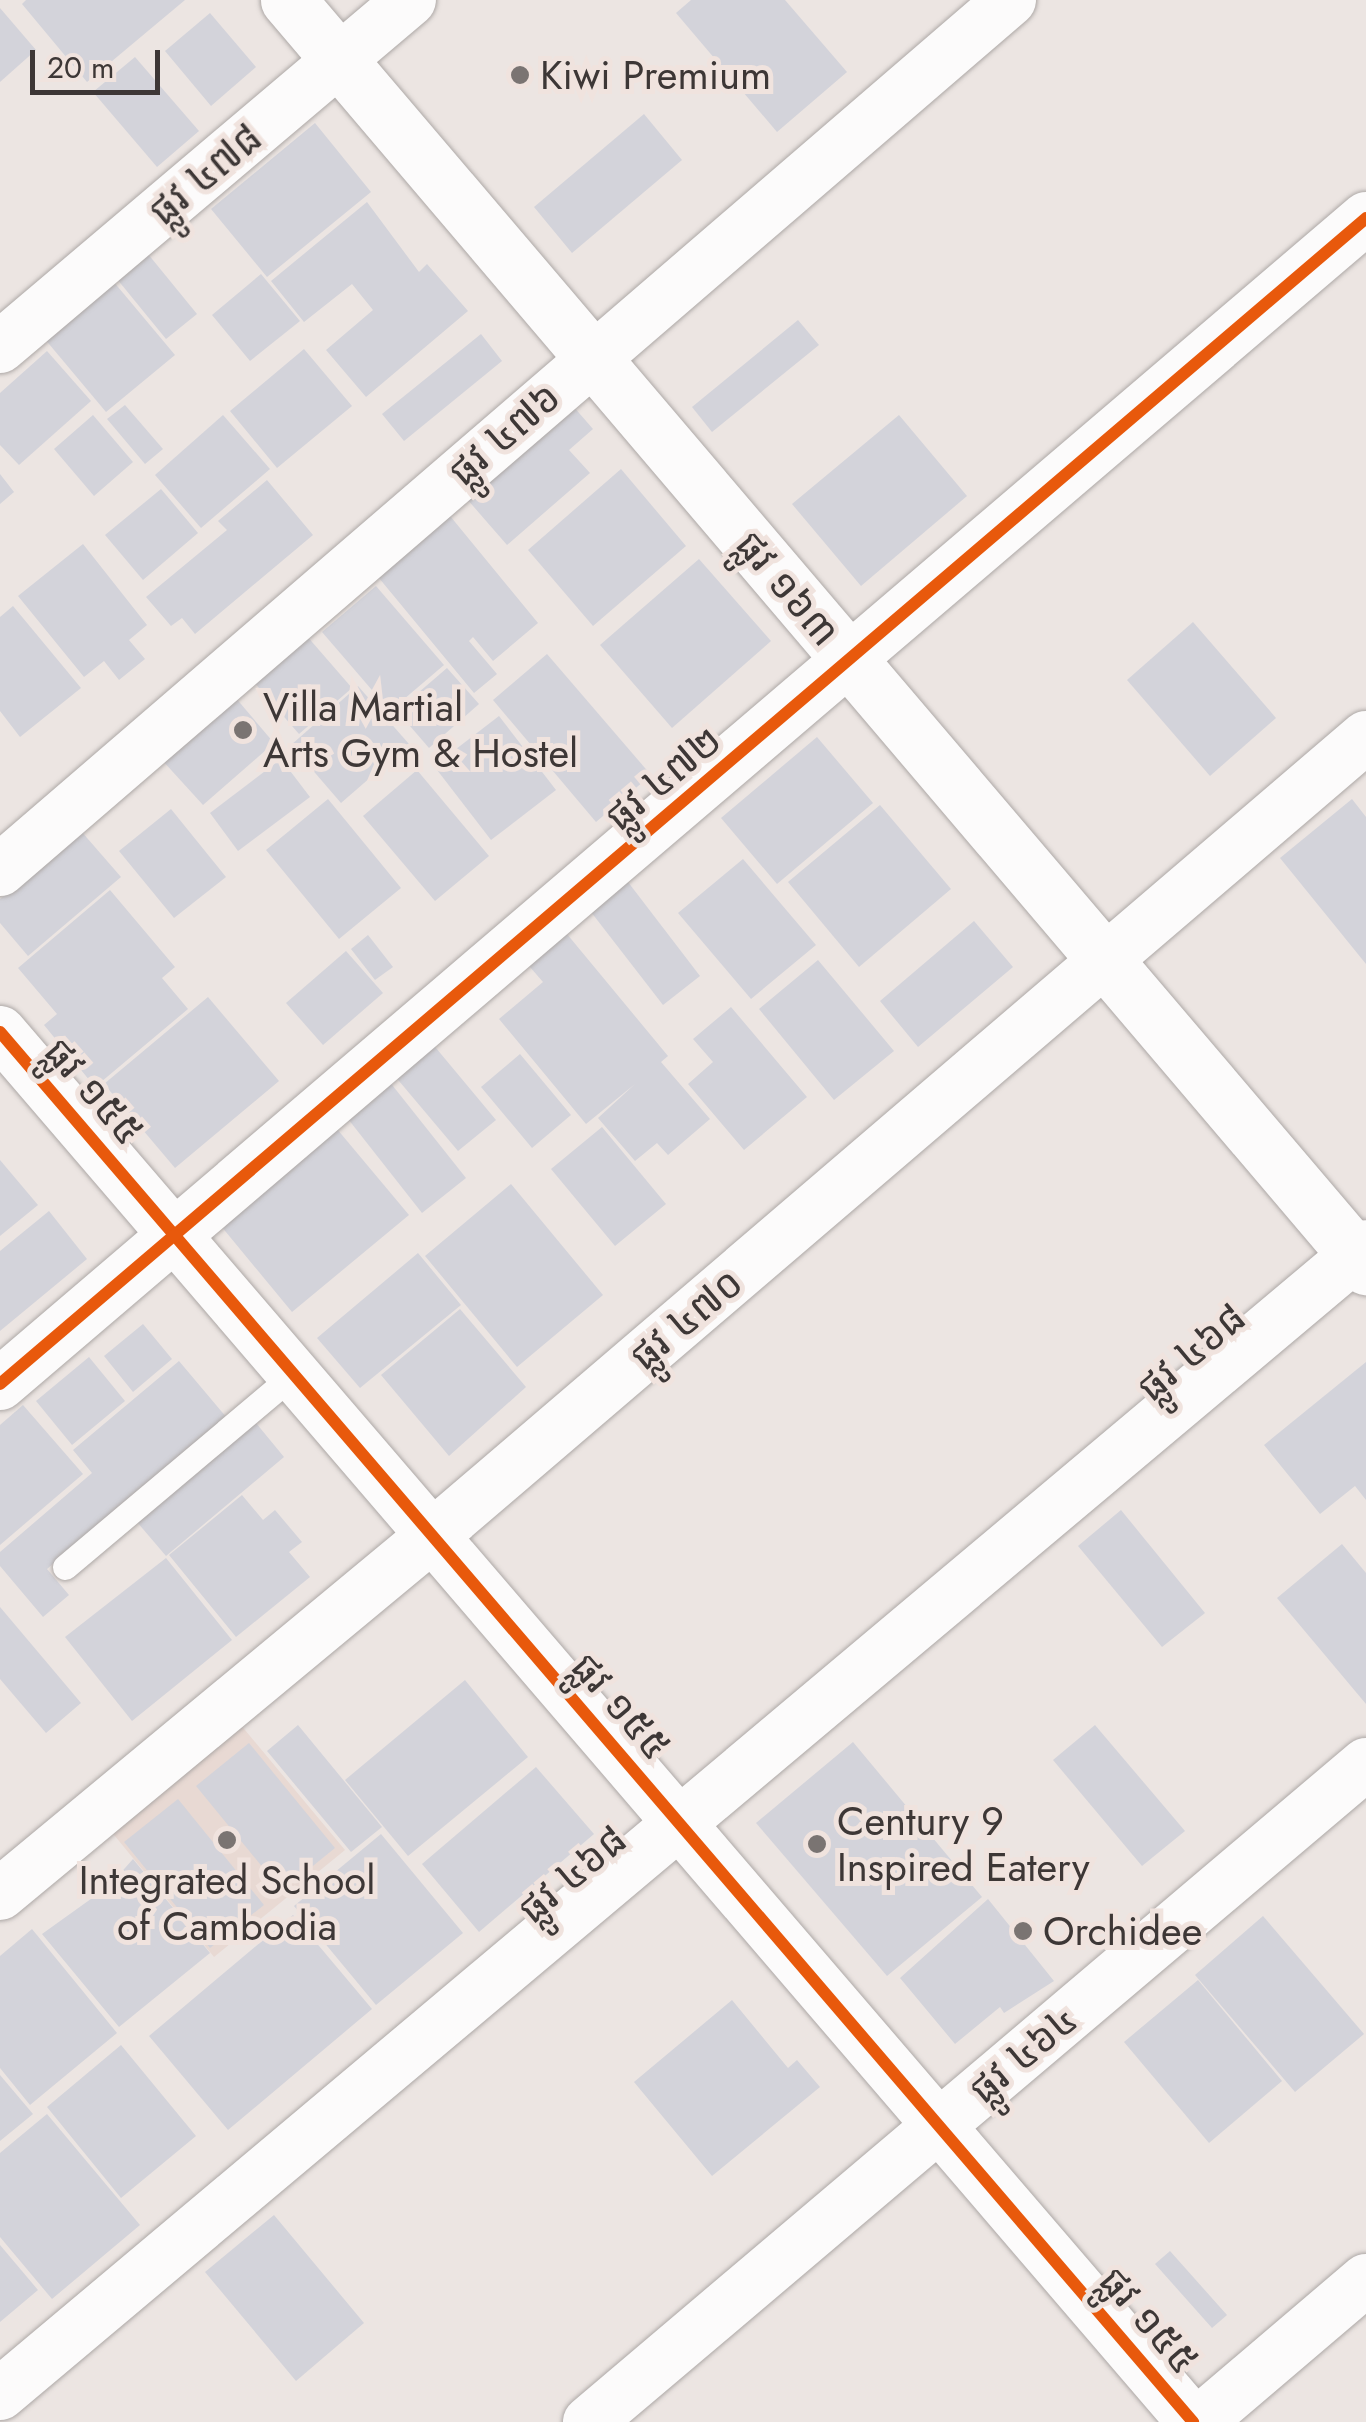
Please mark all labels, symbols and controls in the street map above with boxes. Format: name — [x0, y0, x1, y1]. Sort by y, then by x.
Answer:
scale bar — [35, 30, 165, 92]
text: 20 m — [47, 46, 114, 89]
place label: Kiwi Premium — [540, 51, 771, 99]
marker: Kiwi Premium — [509, 64, 531, 86]
street label: ផ្លូវ ៤៧៨ — [139, 113, 271, 235]
street label: ផ្លូវ ៤៧៦ — [438, 372, 570, 496]
street label: ផ្លូវ ១៦៣ — [726, 521, 850, 655]
place label: Villa Martial Arts Gym & Hostel — [263, 683, 578, 777]
street label: ផ្លូវ ៤៧២ — [595, 716, 731, 840]
marker: Villa Martial Arts Gym & Hostel — [232, 719, 254, 741]
street label: ផ្លូវ ១៥៥ — [34, 1027, 154, 1155]
street label: ផ្លូវ ៤៧០ — [620, 1258, 752, 1380]
street label: ផ្លូវ ៤៦៨ — [1127, 1293, 1255, 1411]
street label: ផ្លូវ ១៥៥ — [561, 1642, 681, 1770]
place label: Century 9 Inspired Eatery — [837, 1797, 1090, 1891]
street label: ផ្លូវ ៤៦៨ — [508, 1815, 636, 1933]
marker: Integrated School of Cambodia — [216, 1829, 238, 1851]
marker: Century 9 Inspired Eatery — [806, 1833, 828, 1855]
place label: Integrated School of Cambodia — [79, 1856, 375, 1950]
place label: Orchidee — [1043, 1907, 1202, 1955]
marker: Orchidee — [1012, 1920, 1034, 1942]
street label: ផ្លូវ ៤៦៤ — [959, 1995, 1087, 2113]
street label: ផ្លូវ ១៥៥ — [1089, 2256, 1209, 2384]

